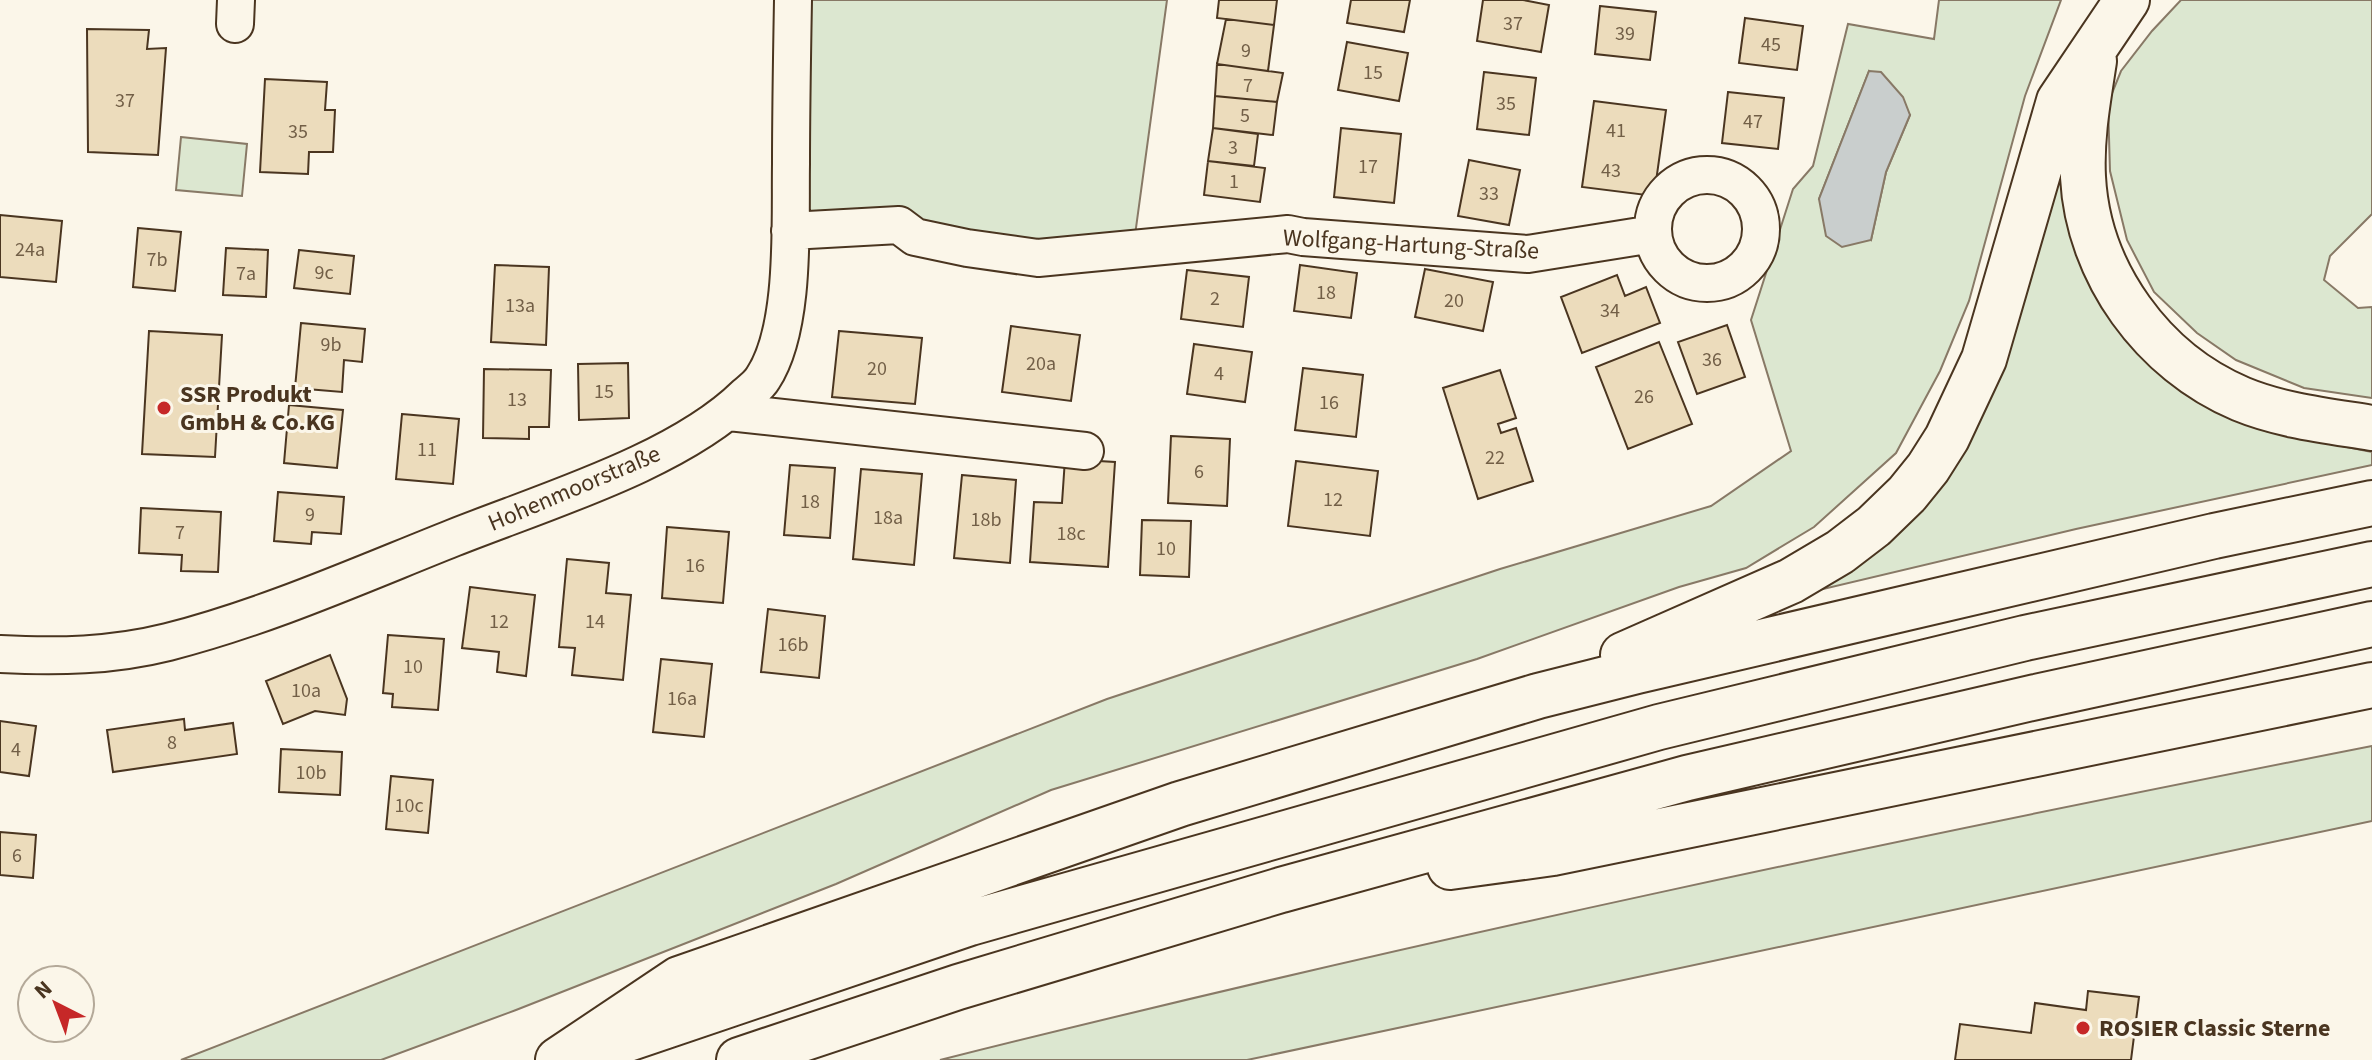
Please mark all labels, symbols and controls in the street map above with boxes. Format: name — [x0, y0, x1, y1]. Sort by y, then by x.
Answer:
house number: 37 — [1503, 10, 1523, 38]
house number: 39 — [1615, 20, 1635, 48]
house number: 45 — [1761, 31, 1781, 59]
house number: 9 — [1241, 37, 1251, 65]
house number: 15 — [1363, 59, 1383, 87]
house number: 7 — [1243, 72, 1253, 100]
house number: 37 — [115, 87, 135, 115]
house number: 35 — [1496, 90, 1516, 118]
house number: 5 — [1240, 102, 1250, 130]
house number: 47 — [1743, 108, 1763, 136]
house number: 41 — [1606, 117, 1626, 145]
house number: 35 — [288, 118, 308, 146]
house number: 3 — [1228, 134, 1238, 162]
house number: 17 — [1358, 153, 1378, 181]
house number: 43 — [1601, 157, 1621, 185]
house number: 1 — [1229, 168, 1239, 196]
house number: 33 — [1479, 180, 1499, 208]
street label: Wolfgang-Hartung-Straße — [1282, 220, 1540, 269]
house number: 24a — [15, 236, 45, 264]
house number: 7b — [147, 246, 168, 274]
house number: 9c — [314, 259, 334, 287]
house number: 7a — [236, 260, 256, 288]
house number: 18 — [1316, 279, 1336, 307]
house number: 2 — [1210, 285, 1220, 313]
house number: 20 — [1444, 287, 1464, 315]
house number: 13a — [505, 292, 535, 320]
house number: 34 — [1600, 297, 1620, 325]
house number: 9b — [321, 331, 342, 359]
house number: 36 — [1702, 346, 1722, 374]
house number: 20a — [1026, 350, 1056, 378]
house number: 20 — [867, 355, 887, 383]
house number: 4 — [1214, 360, 1224, 388]
place label: SSR Produkt GmbH & Co.KG — [180, 377, 335, 440]
house number: 15 — [594, 378, 614, 406]
house number: 26 — [1634, 383, 1654, 411]
house number: 13 — [507, 386, 527, 414]
house number: 16 — [1319, 389, 1339, 417]
marker: SSR Produkt GmbH & Co.KG — [155, 399, 173, 417]
house number: 11 — [417, 436, 437, 464]
street label: Hohenmoorstraße — [483, 436, 666, 541]
house number: 22 — [1485, 444, 1505, 472]
house number: 6 — [1194, 458, 1204, 486]
house number: 12 — [1323, 486, 1343, 514]
house number: 18 — [800, 488, 820, 516]
house number: 9 — [305, 501, 315, 529]
house number: 18a — [873, 504, 903, 532]
house number: 18b — [971, 506, 1001, 534]
house number: 7 — [175, 519, 185, 547]
house number: 18c — [1057, 520, 1086, 548]
house number: 10 — [1156, 535, 1176, 563]
house number: 16 — [685, 552, 705, 580]
house number: 12 — [489, 608, 509, 636]
house number: 14 — [585, 608, 605, 636]
house number: 16b — [778, 631, 808, 659]
house number: 10 — [403, 653, 423, 681]
house number: 10a — [291, 677, 321, 705]
house number: 16a — [667, 685, 697, 713]
house number: 8 — [167, 729, 177, 757]
house number: 4 — [11, 736, 21, 764]
house number: 10b — [296, 759, 326, 787]
house number: 10c — [395, 792, 424, 820]
house number: 6 — [12, 842, 22, 870]
north arrow — [16, 964, 96, 1044]
text: N — [27, 973, 59, 1007]
place label: ROSIER Classic Sterne — [2099, 1011, 2330, 1046]
marker: ROSIER Classic Sterne — [2074, 1019, 2092, 1037]

